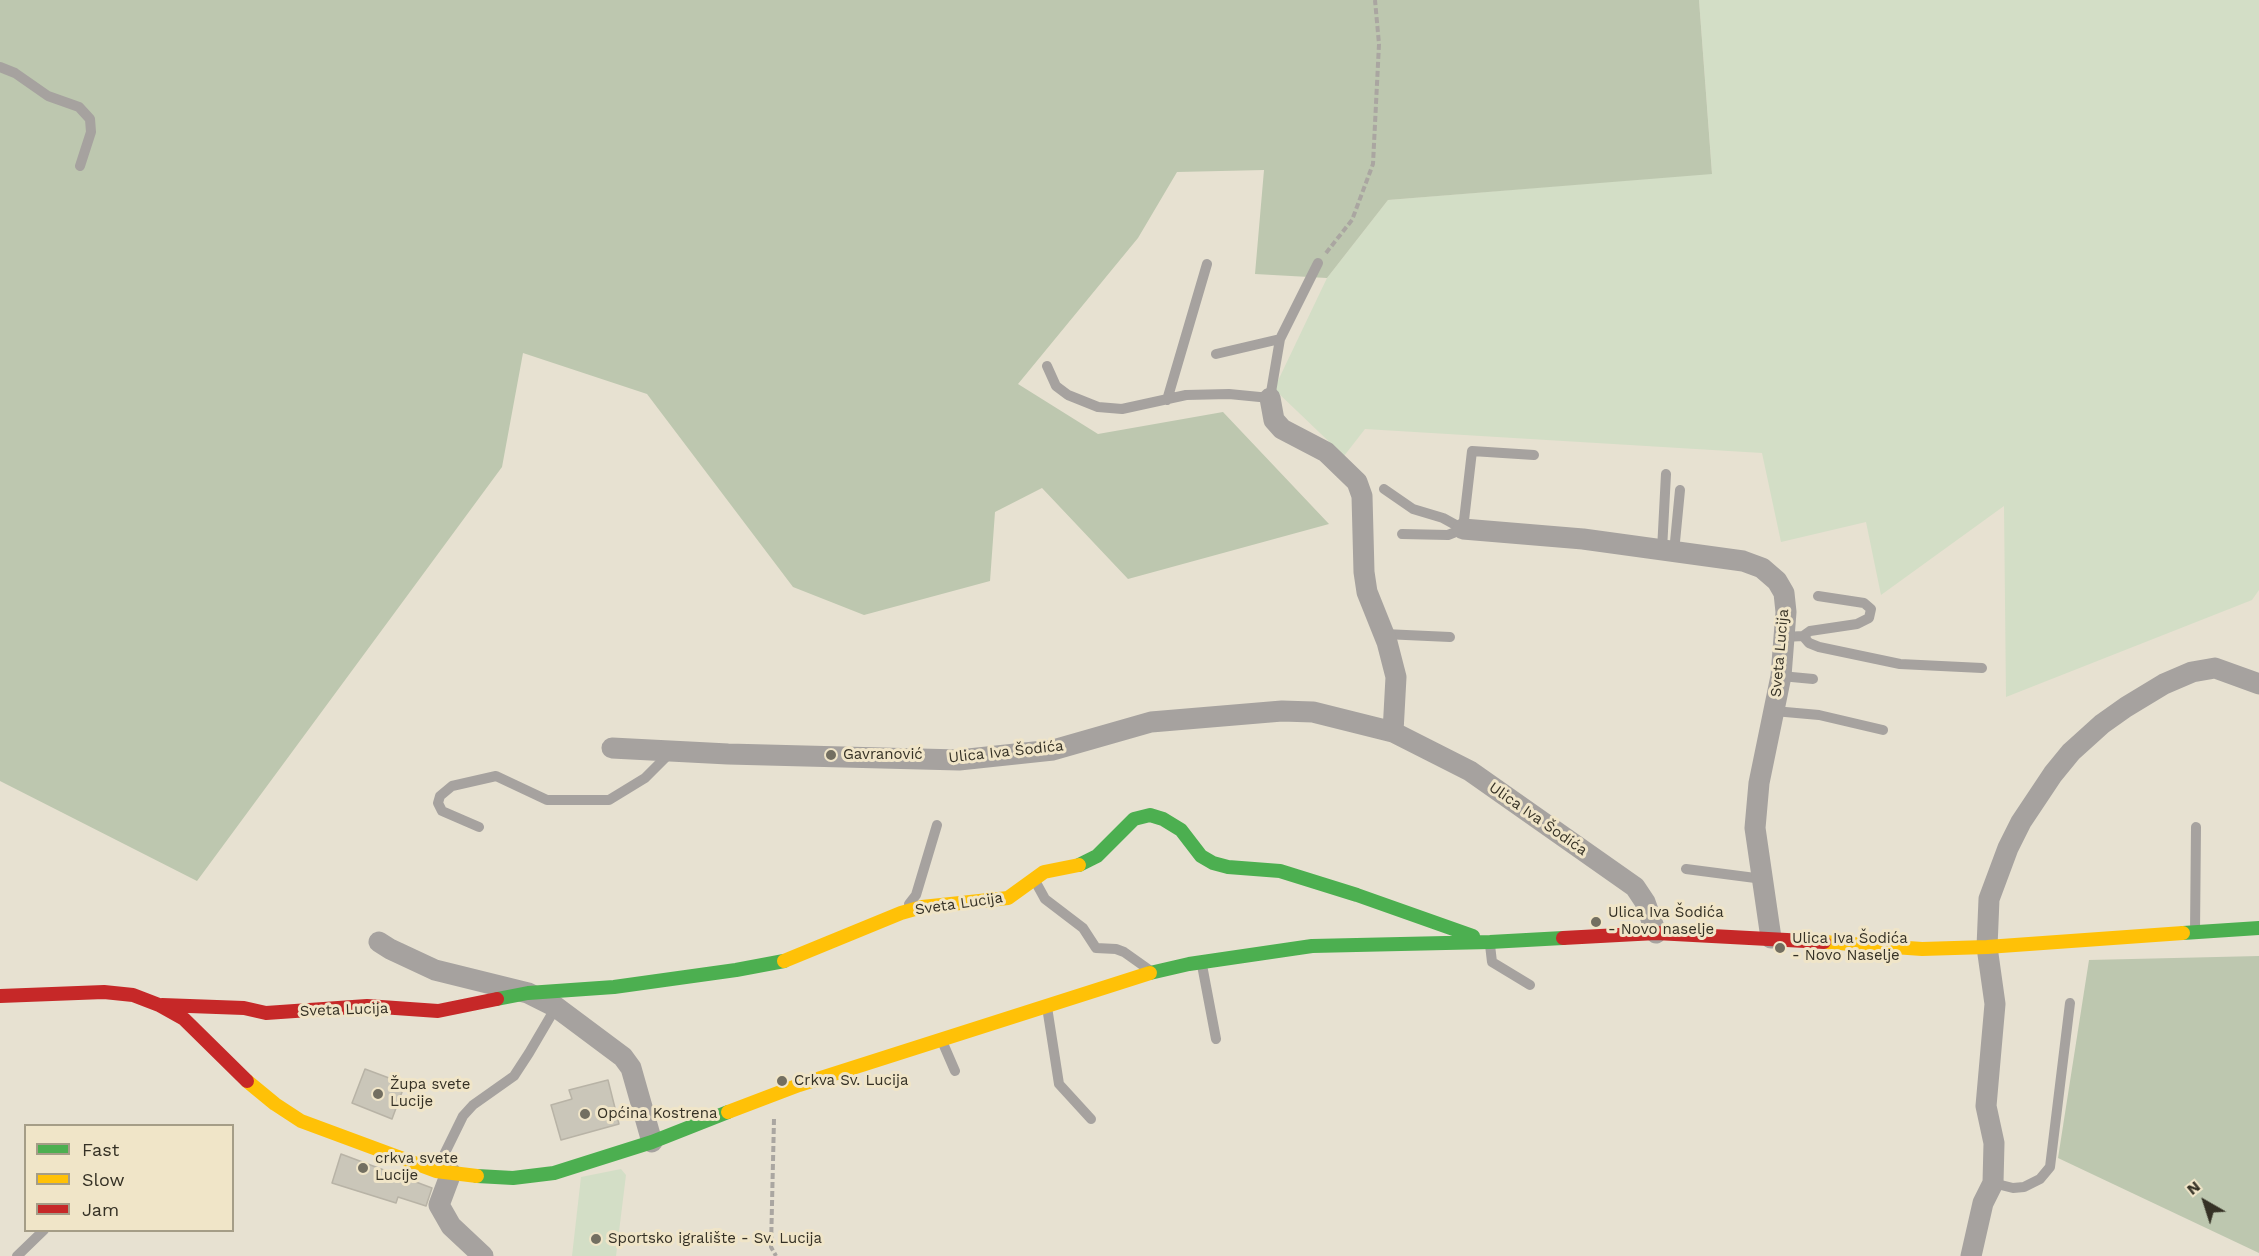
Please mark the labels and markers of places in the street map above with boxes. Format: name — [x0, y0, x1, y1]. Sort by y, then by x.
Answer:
place label: Gavranović — [843, 746, 923, 764]
marker: Gavranović — [824, 748, 838, 762]
place label: Ulica Iva Šodića - Novo naselje — [1608, 904, 1724, 939]
marker: Ulica Iva Šodića - Novo naselje — [1589, 915, 1603, 929]
place label: Ulica Iva Šodića - Novo Naselje — [1792, 930, 1908, 965]
marker: Ulica Iva Šodića - Novo Naselje — [1773, 941, 1787, 955]
place label: Crkva Sv. Lucija — [794, 1072, 908, 1090]
marker: Crkva Sv. Lucija — [775, 1074, 789, 1088]
place label: Župa svete Lucije — [390, 1076, 470, 1111]
marker: Župa svete Lucije — [371, 1087, 385, 1101]
place label: Općina Kostrena — [597, 1105, 718, 1123]
marker: Općina Kostrena — [578, 1107, 592, 1121]
place label: crkva svete Lucije — [375, 1150, 458, 1185]
marker: crkva svete Lucije — [356, 1161, 370, 1175]
place label: Sportsko igralište - Sv. Lucija — [608, 1230, 822, 1248]
marker: Sportsko igralište - Sv. Lucija — [589, 1232, 603, 1246]

